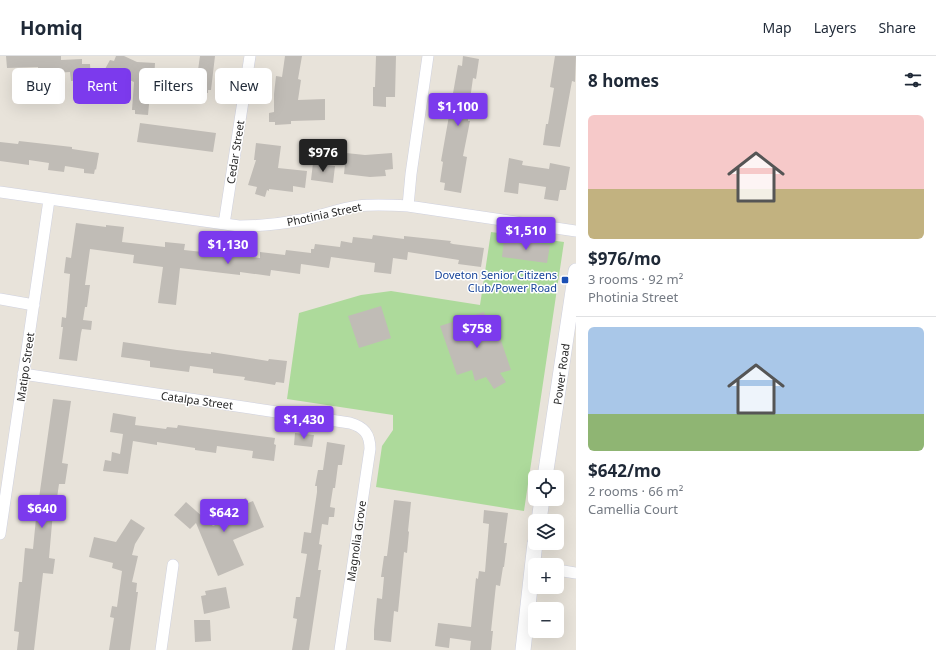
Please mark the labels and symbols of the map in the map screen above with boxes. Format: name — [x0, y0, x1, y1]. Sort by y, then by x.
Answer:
pin: $1,100 — [425, 93, 491, 127]
street label: Cedar Street — [223, 119, 247, 185]
pin: $976 — [299, 139, 347, 173]
street label: Photinia Street — [285, 199, 363, 229]
pin: $1,510 — [493, 217, 559, 251]
pin: $1,130 — [195, 231, 261, 265]
place label: Doveton Senior Citizens Club/Power Road — [434, 267, 557, 295]
marker: Doveton Senior Citizens Club/Power Road — [560, 275, 570, 285]
pin: $758 — [453, 315, 501, 349]
street label: Matipo Street — [13, 331, 37, 403]
street label: Power Road — [549, 342, 573, 406]
street label: Catalpa Street — [160, 388, 234, 412]
pin: $1,430 — [271, 406, 337, 440]
pin: $640 — [18, 495, 66, 529]
pin: $642 — [200, 499, 248, 533]
street label: Magnolia Grove — [343, 500, 369, 582]

